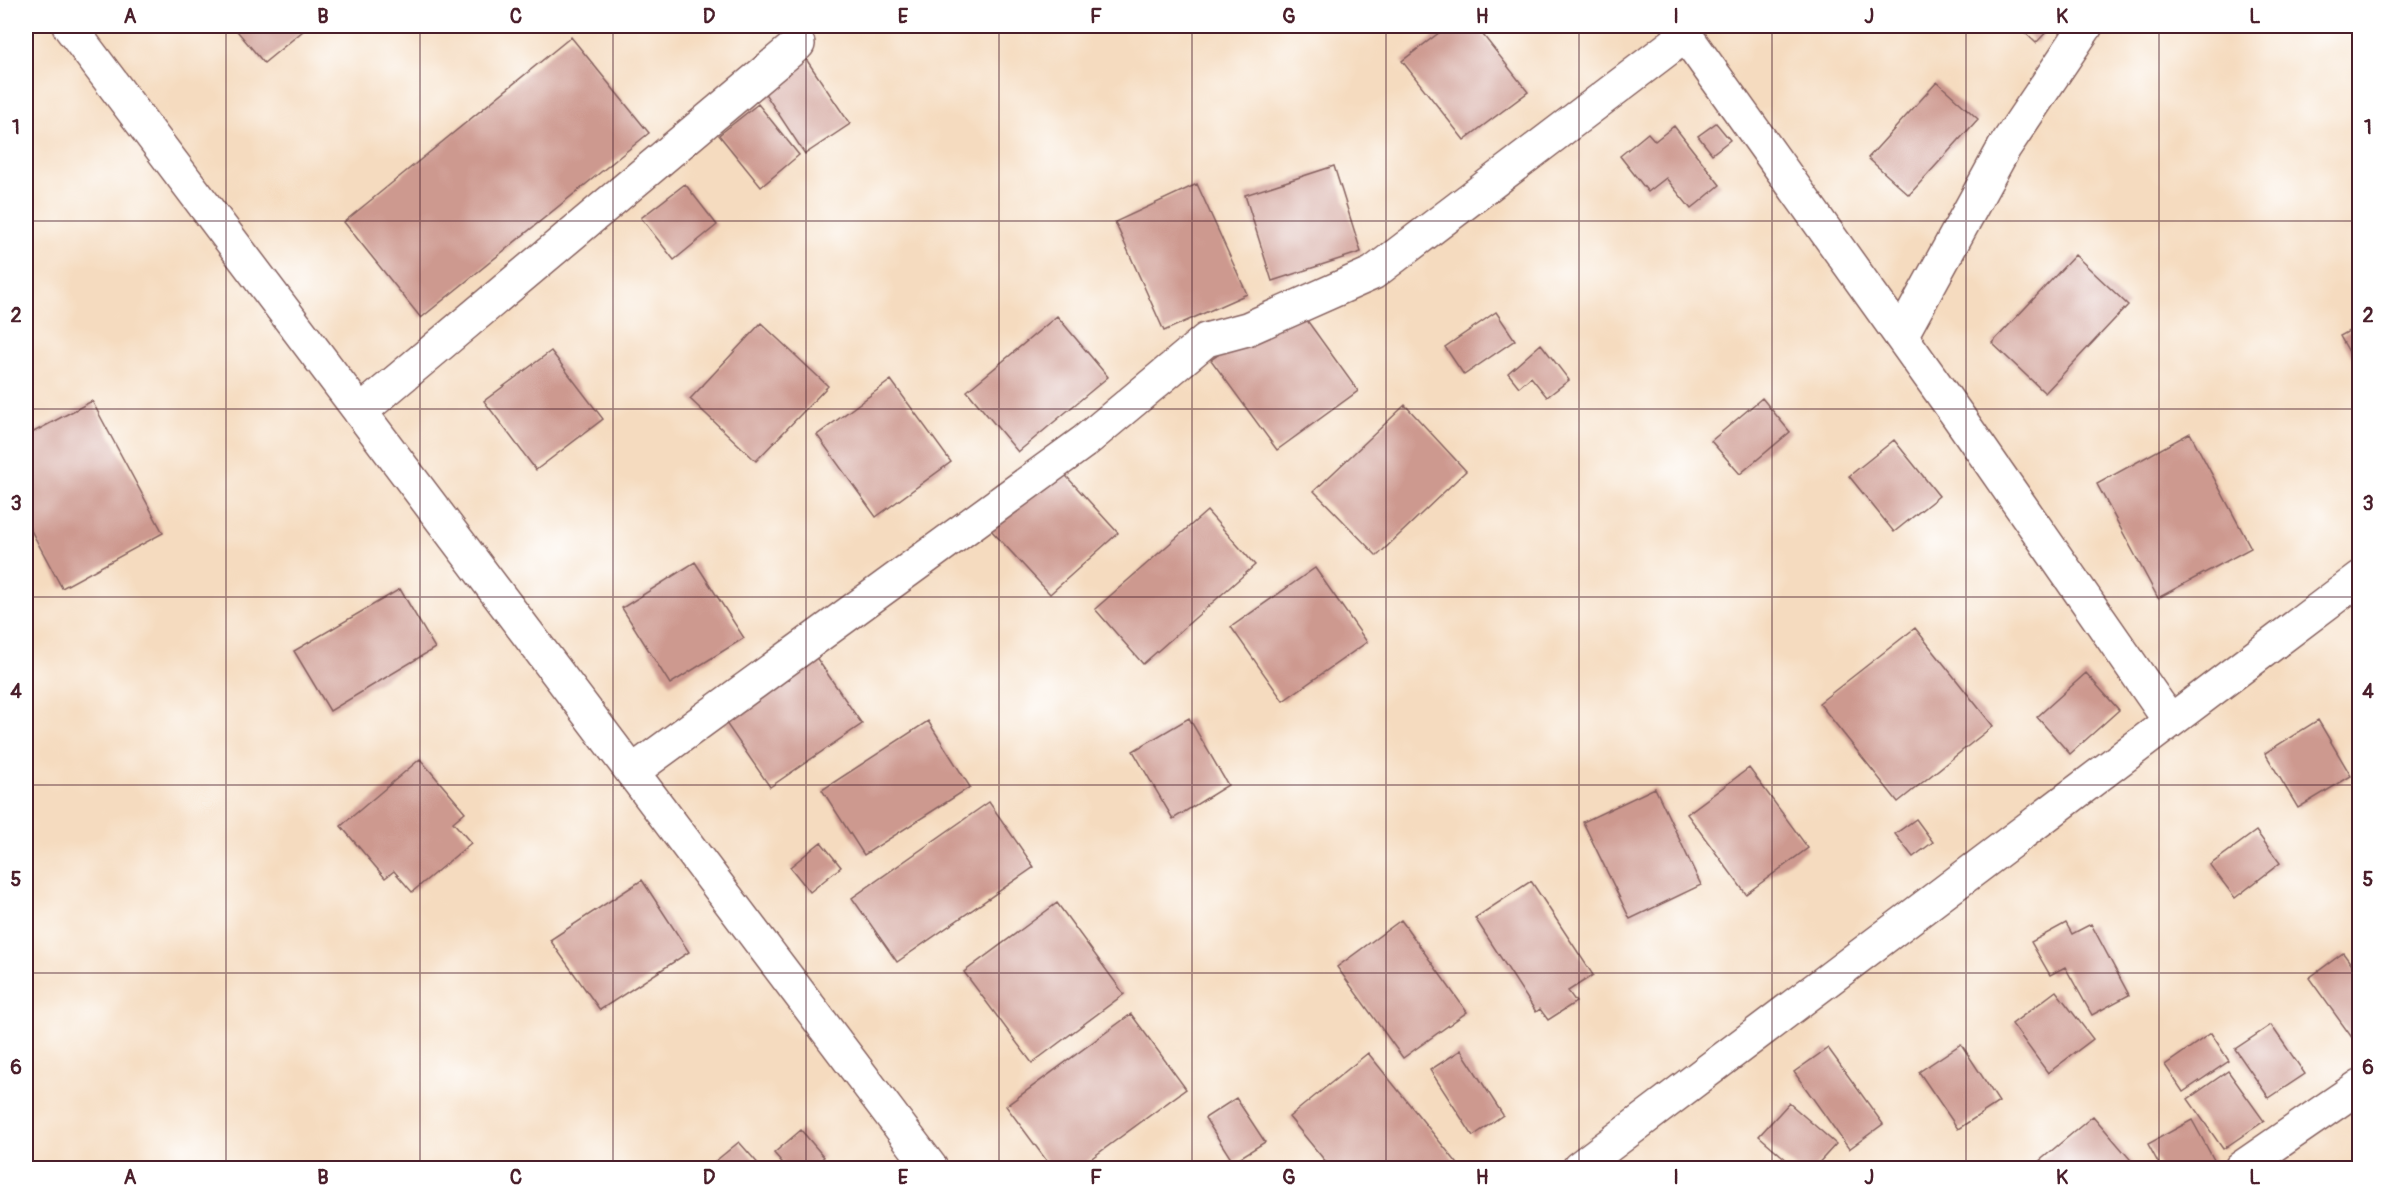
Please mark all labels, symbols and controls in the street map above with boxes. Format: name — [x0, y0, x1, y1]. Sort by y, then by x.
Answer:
text: A — [124, 4, 137, 29]
text: B — [317, 4, 329, 29]
text: C — [510, 4, 522, 29]
text: D — [703, 4, 716, 29]
text: E — [898, 4, 909, 29]
text: F — [1090, 4, 1102, 29]
text: G — [1282, 4, 1296, 29]
text: H — [1476, 4, 1489, 29]
text: I — [1673, 4, 1679, 29]
text: J — [1864, 4, 1874, 29]
text: K — [2056, 4, 2068, 29]
text: L — [2249, 4, 2261, 29]
text: 1 — [12, 115, 20, 140]
text: 1 — [2364, 115, 2372, 140]
text: 2 — [10, 303, 22, 328]
text: 2 — [2362, 303, 2374, 328]
text: 3 — [10, 491, 22, 516]
text: 3 — [2362, 491, 2374, 516]
text: 4 — [10, 679, 22, 704]
text: 4 — [2362, 679, 2374, 704]
text: 5 — [11, 867, 22, 892]
text: 5 — [2363, 867, 2374, 892]
text: 6 — [10, 1055, 22, 1080]
text: 6 — [2362, 1055, 2374, 1080]
text: A — [124, 1165, 137, 1190]
text: B — [317, 1165, 329, 1190]
text: C — [510, 1165, 522, 1190]
text: D — [703, 1165, 716, 1190]
text: E — [898, 1165, 909, 1190]
text: F — [1090, 1165, 1102, 1190]
text: G — [1282, 1165, 1296, 1190]
text: H — [1476, 1165, 1489, 1190]
text: I — [1673, 1165, 1679, 1190]
text: J — [1864, 1165, 1874, 1190]
text: K — [2056, 1165, 2068, 1190]
text: L — [2249, 1165, 2261, 1190]

